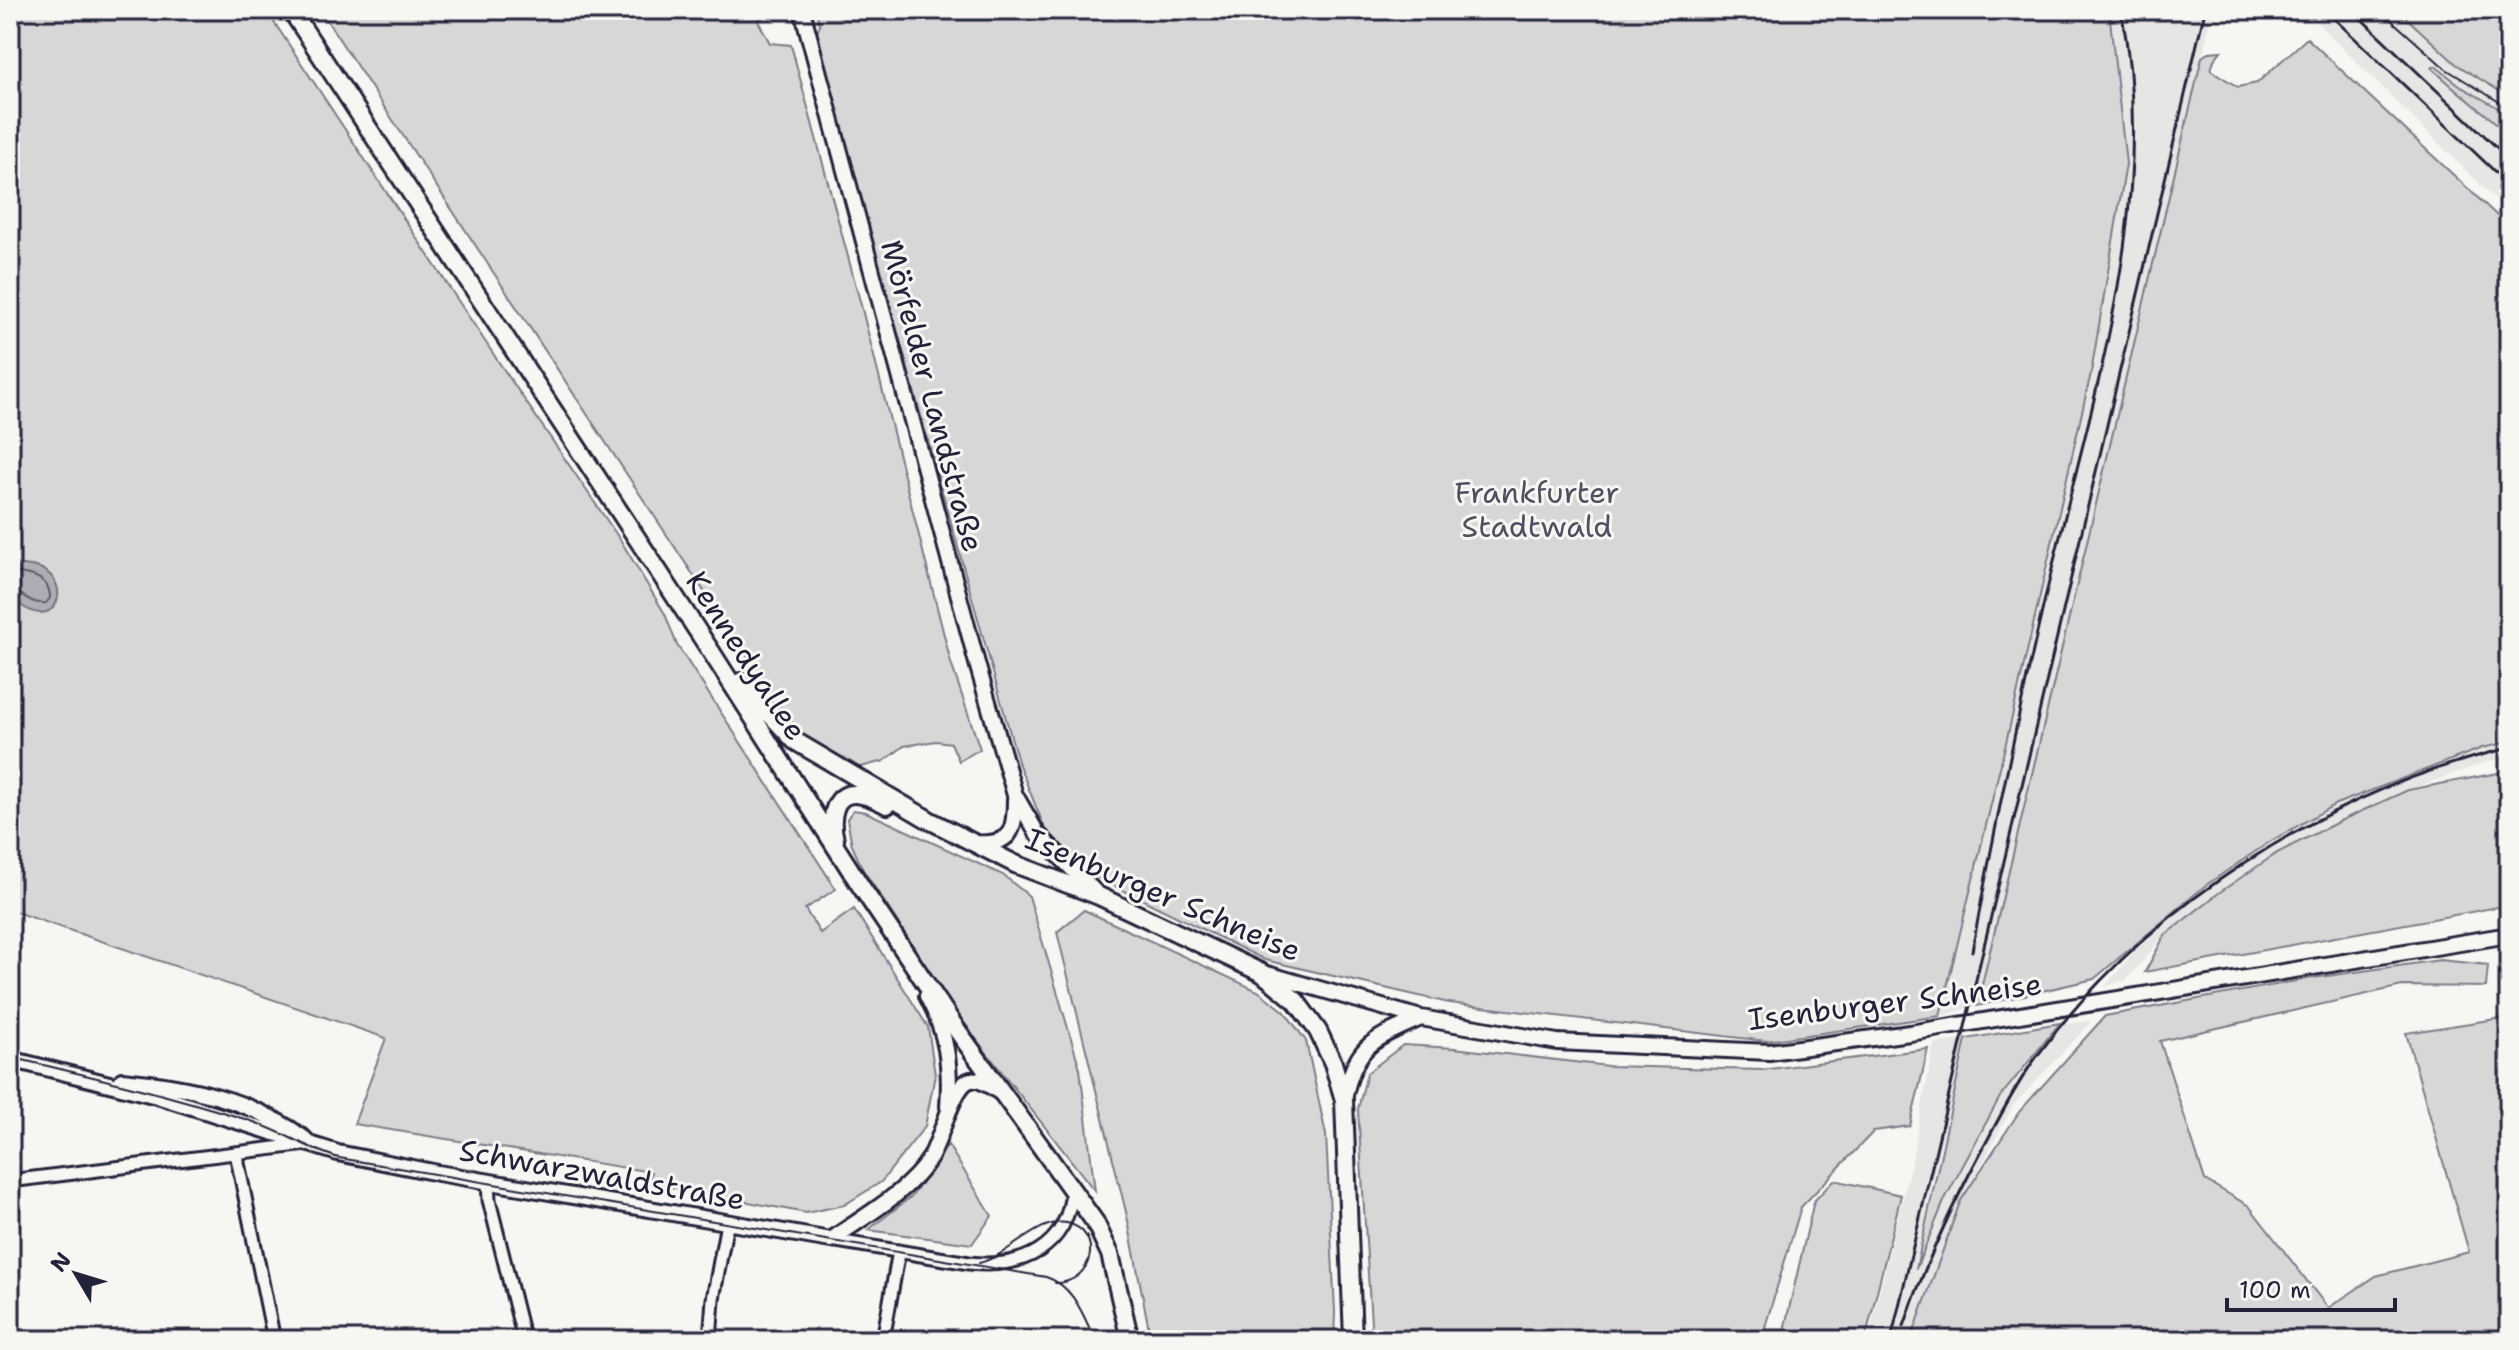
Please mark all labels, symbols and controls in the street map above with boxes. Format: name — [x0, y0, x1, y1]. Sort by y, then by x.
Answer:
street label: Mörfelder Landstraße — [871, 236, 994, 556]
park label: Frankfurter Stadtwald — [1455, 472, 1619, 547]
street label: Kennedyallee — [676, 563, 816, 748]
street label: Isenburger Schneise — [1019, 818, 1307, 971]
street label: Isenburger Schneise — [1746, 963, 2044, 1040]
street label: Schwarzwaldstraße — [456, 1129, 748, 1220]
north arrow — [36, 1234, 116, 1314]
text: N — [44, 1246, 77, 1278]
scale bar — [2227, 1262, 2395, 1312]
text: 100 m — [2239, 1274, 2311, 1306]

